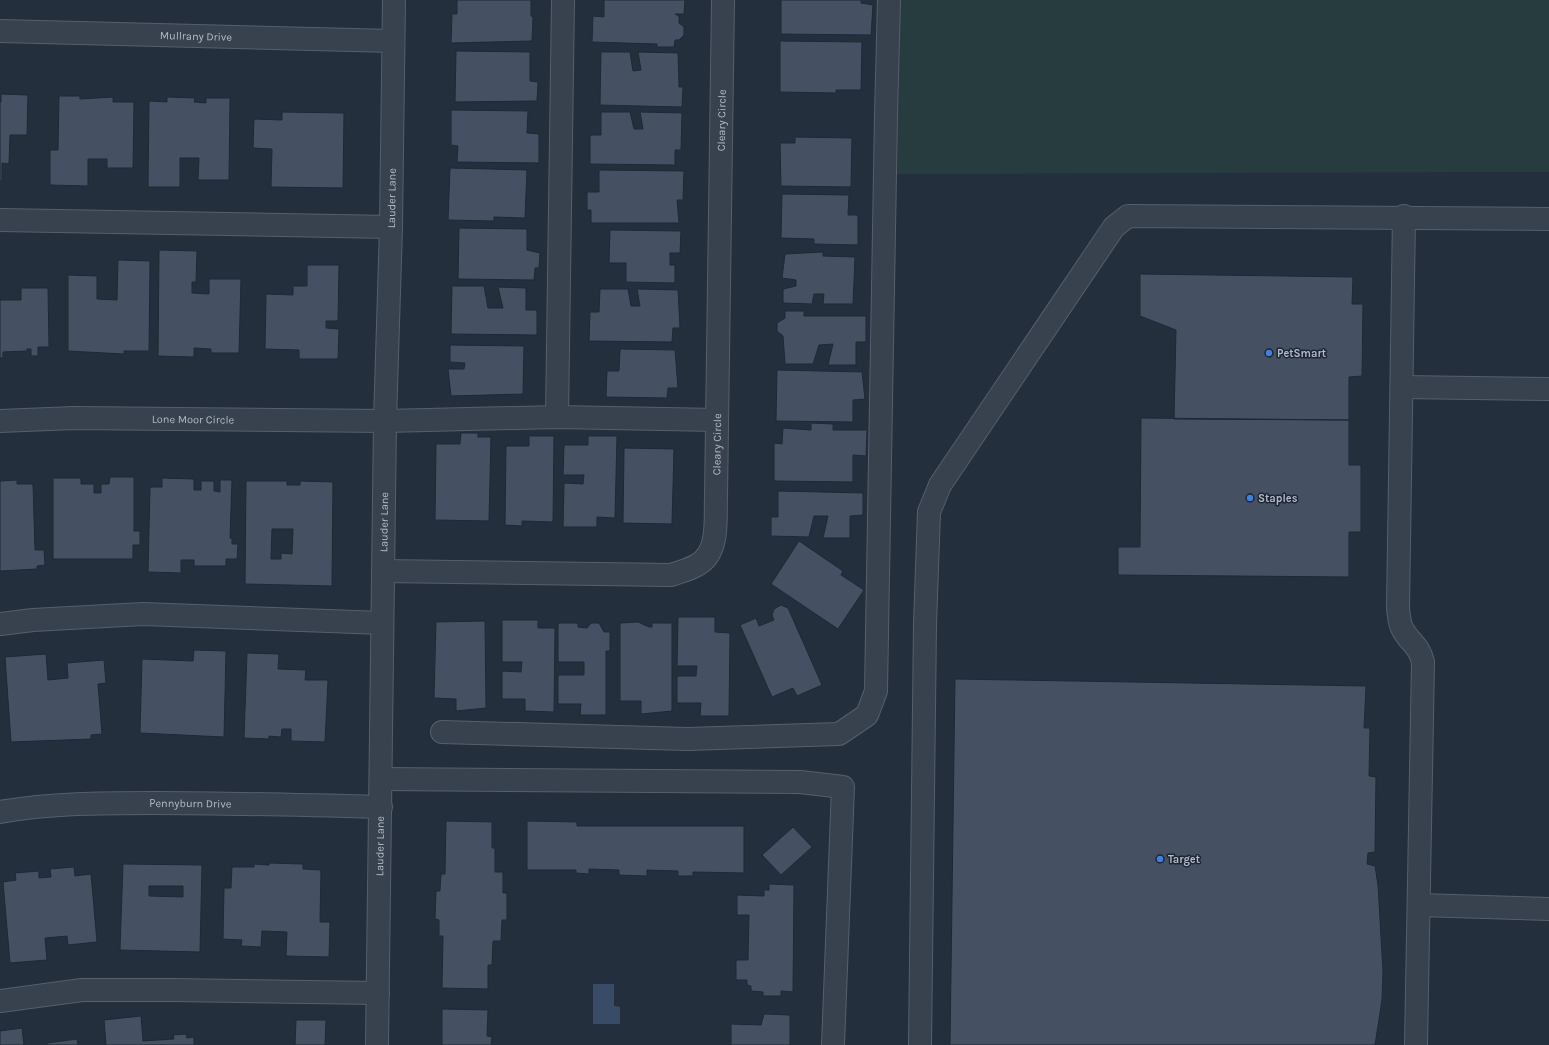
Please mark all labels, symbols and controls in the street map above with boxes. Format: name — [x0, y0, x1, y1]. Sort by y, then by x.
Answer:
street label: Mullrany Drive — [160, 29, 233, 44]
street label: Cleary Circle — [715, 89, 729, 151]
street label: Lauder Lane — [385, 168, 399, 228]
place label: PetSmart — [1277, 347, 1327, 360]
marker: PetSmart — [1264, 348, 1274, 358]
street label: Lone Moor Circle — [152, 413, 235, 427]
street label: Cleary Circle — [710, 413, 724, 475]
street label: Lauder Lane — [377, 492, 391, 552]
place label: Staples — [1258, 492, 1298, 505]
marker: Staples — [1245, 493, 1255, 503]
street label: Pennyburn Drive — [149, 797, 232, 811]
street label: Lauder Lane — [373, 815, 387, 876]
place label: Target — [1168, 853, 1201, 866]
marker: Target — [1155, 854, 1165, 864]

